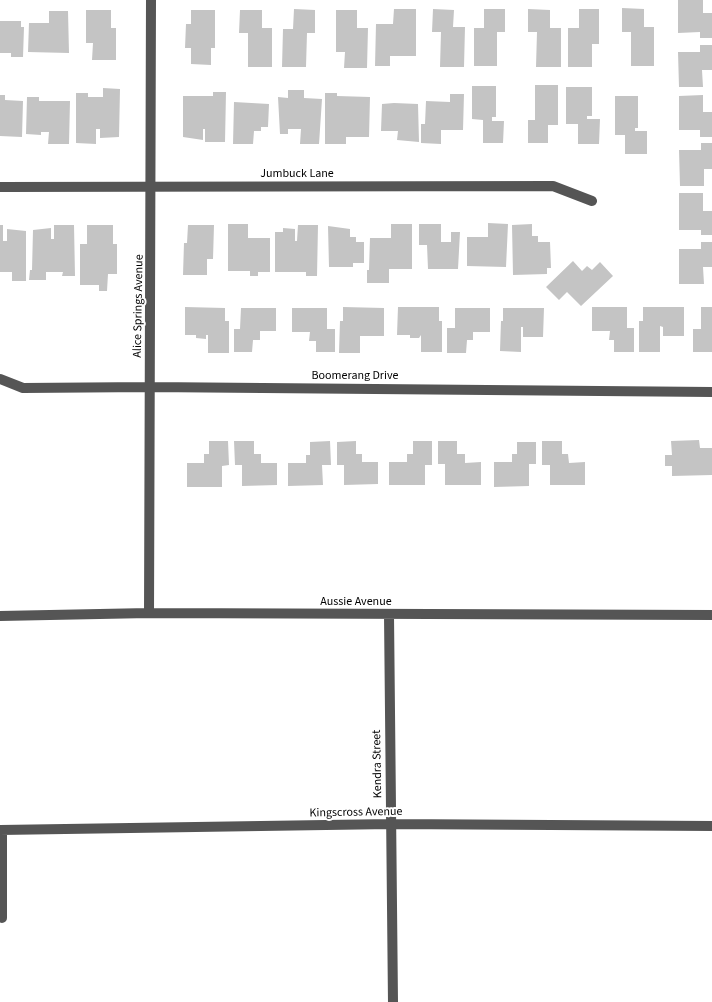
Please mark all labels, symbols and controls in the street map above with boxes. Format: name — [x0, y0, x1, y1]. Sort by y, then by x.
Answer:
street label: Jumbuck Lane — [260, 167, 334, 181]
street label: Alice Springs Avenue — [131, 254, 147, 358]
street label: Boomerang Drive — [312, 369, 398, 383]
street label: Aussie Avenue — [320, 595, 392, 609]
street label: Kendra Street — [370, 730, 386, 798]
street label: Kingscross Avenue — [309, 805, 403, 821]

